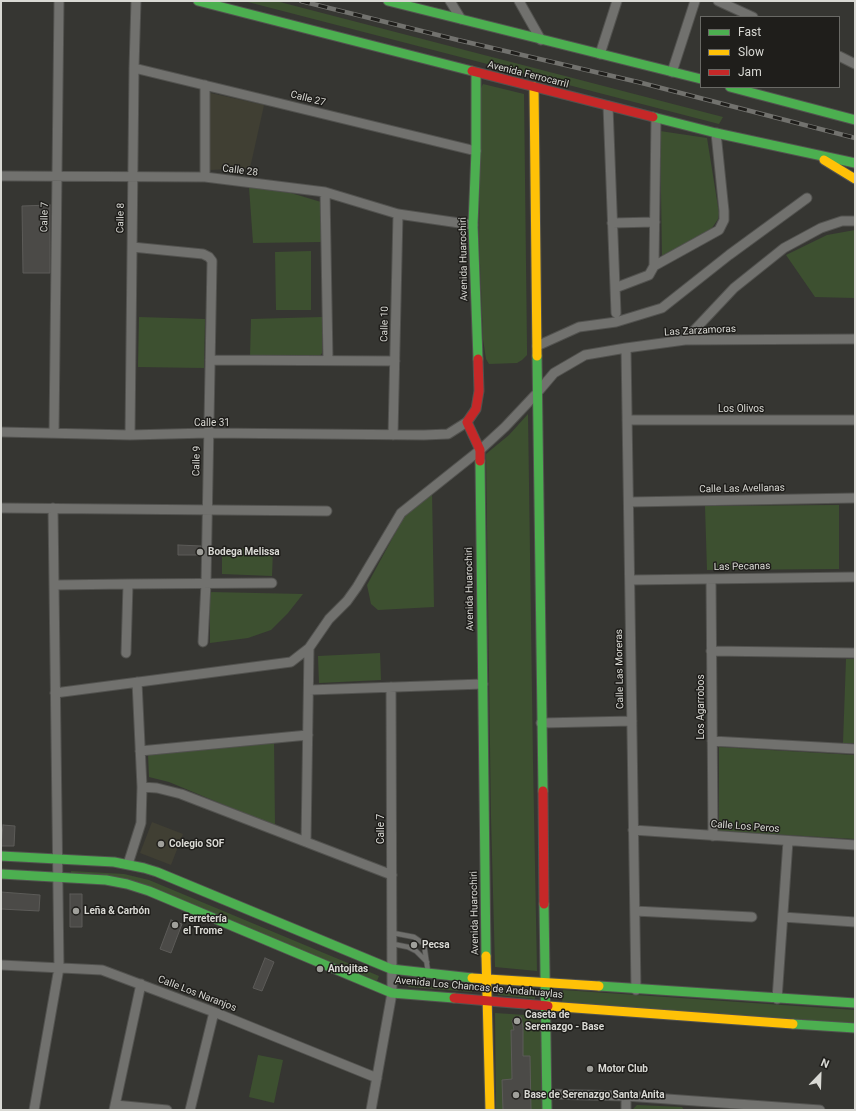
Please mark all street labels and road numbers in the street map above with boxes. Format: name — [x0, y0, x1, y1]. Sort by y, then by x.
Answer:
street label: Avenida Ferrocarril — [486, 59, 570, 91]
street label: Calle 27 — [289, 89, 327, 109]
street label: Calle 28 — [221, 163, 259, 179]
street label: Calle 7 — [39, 202, 51, 232]
street label: Calle 8 — [115, 203, 127, 233]
street label: Avenida Huarochiri — [457, 217, 471, 301]
street label: Calle 10 — [379, 306, 391, 342]
street label: Las Zarzamoras — [664, 323, 736, 339]
street label: Los Olivos — [718, 403, 764, 415]
street label: Calle 31 — [194, 417, 230, 429]
street label: Calle 9 — [191, 446, 203, 476]
street label: Calle Las Avellanas — [699, 482, 785, 496]
street label: Avenida Huarochiri — [463, 547, 477, 631]
street label: Las Pecanas — [713, 561, 771, 573]
street label: Calle Las Moreras — [613, 629, 627, 709]
street label: Los Agarrobos — [695, 674, 707, 740]
street label: Calle 7 — [375, 814, 387, 844]
street label: Calle Los Peros — [710, 819, 780, 835]
street label: Avenida Huarochiri — [468, 871, 482, 955]
street label: Calle Los Naranjos — [156, 973, 238, 1015]
street label: Avenida Los Chancas de Andahuaylas — [394, 975, 564, 1001]

